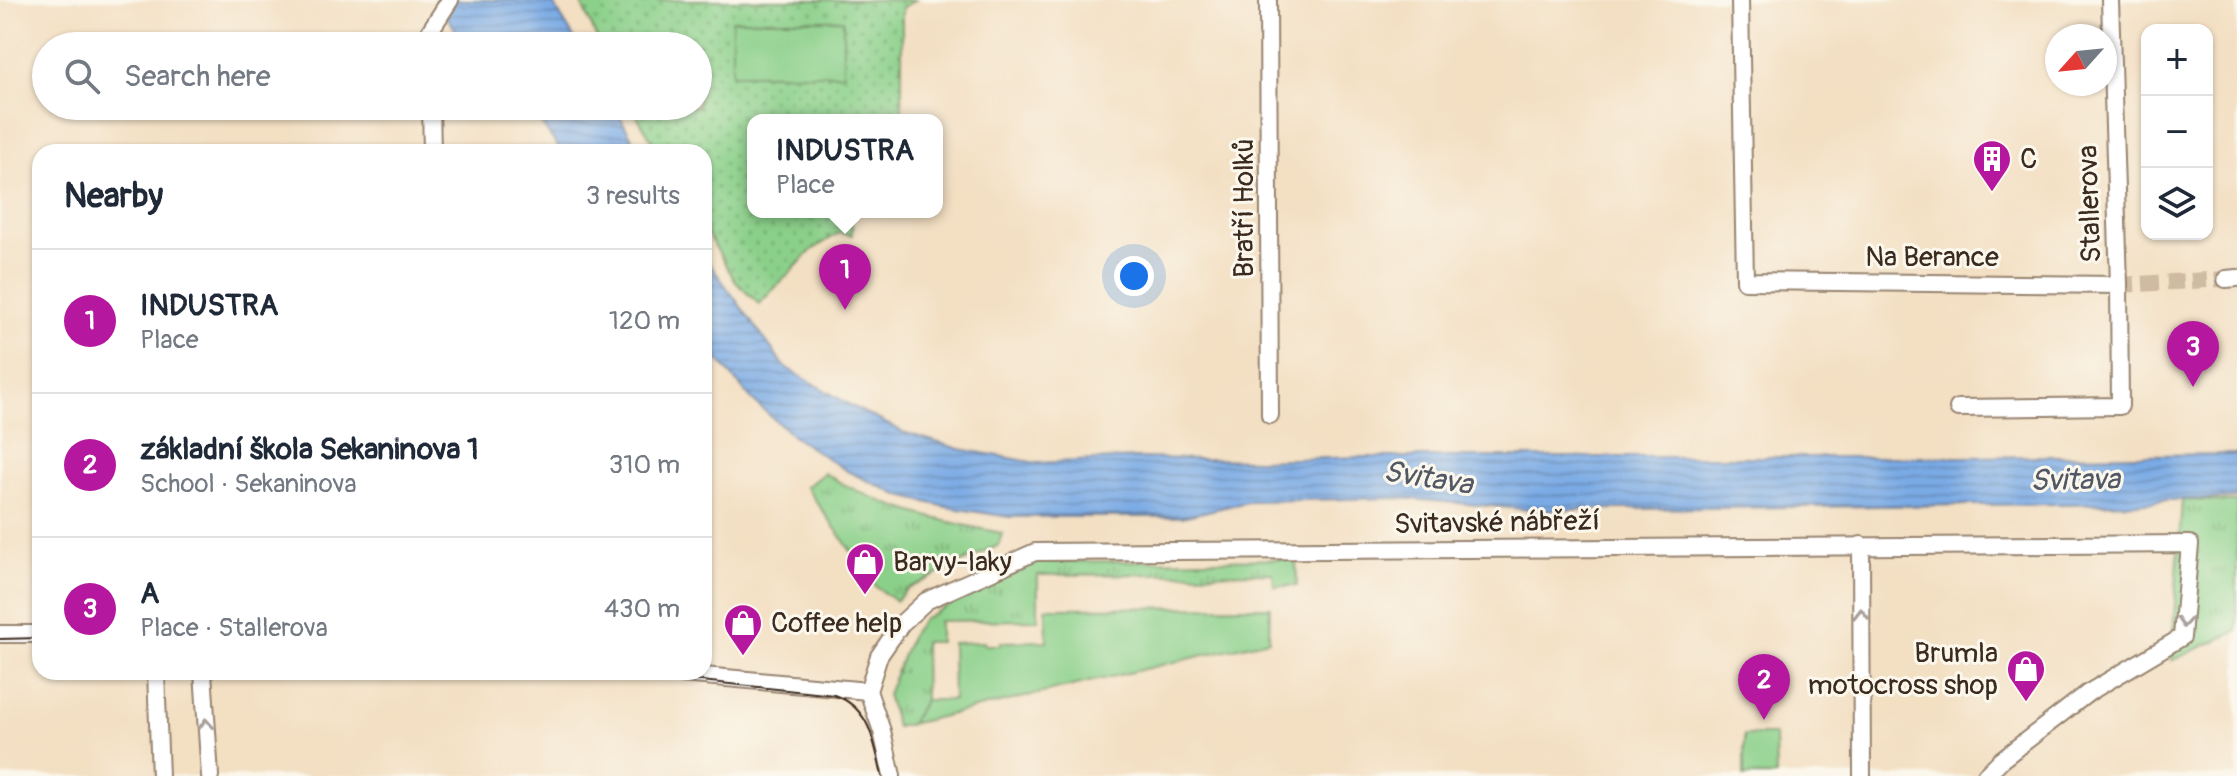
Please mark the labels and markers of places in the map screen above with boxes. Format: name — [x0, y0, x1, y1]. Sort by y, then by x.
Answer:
building icon: C — [1971, 138, 2013, 193]
place label: C — [2020, 142, 2037, 177]
pin: 1 — [819, 244, 871, 310]
pin: 3 — [2167, 321, 2219, 387]
shop icon: Barvy-laky — [844, 541, 886, 596]
place label: Barvy-laky — [893, 545, 1012, 580]
shop icon: Coffee help — [722, 602, 764, 657]
place label: Coffee help — [771, 606, 902, 641]
place label: Brumla motocross shop — [1808, 636, 1998, 703]
shop icon: Brumla motocross shop — [2005, 648, 2047, 703]
pin: 2 — [1738, 654, 1790, 720]

